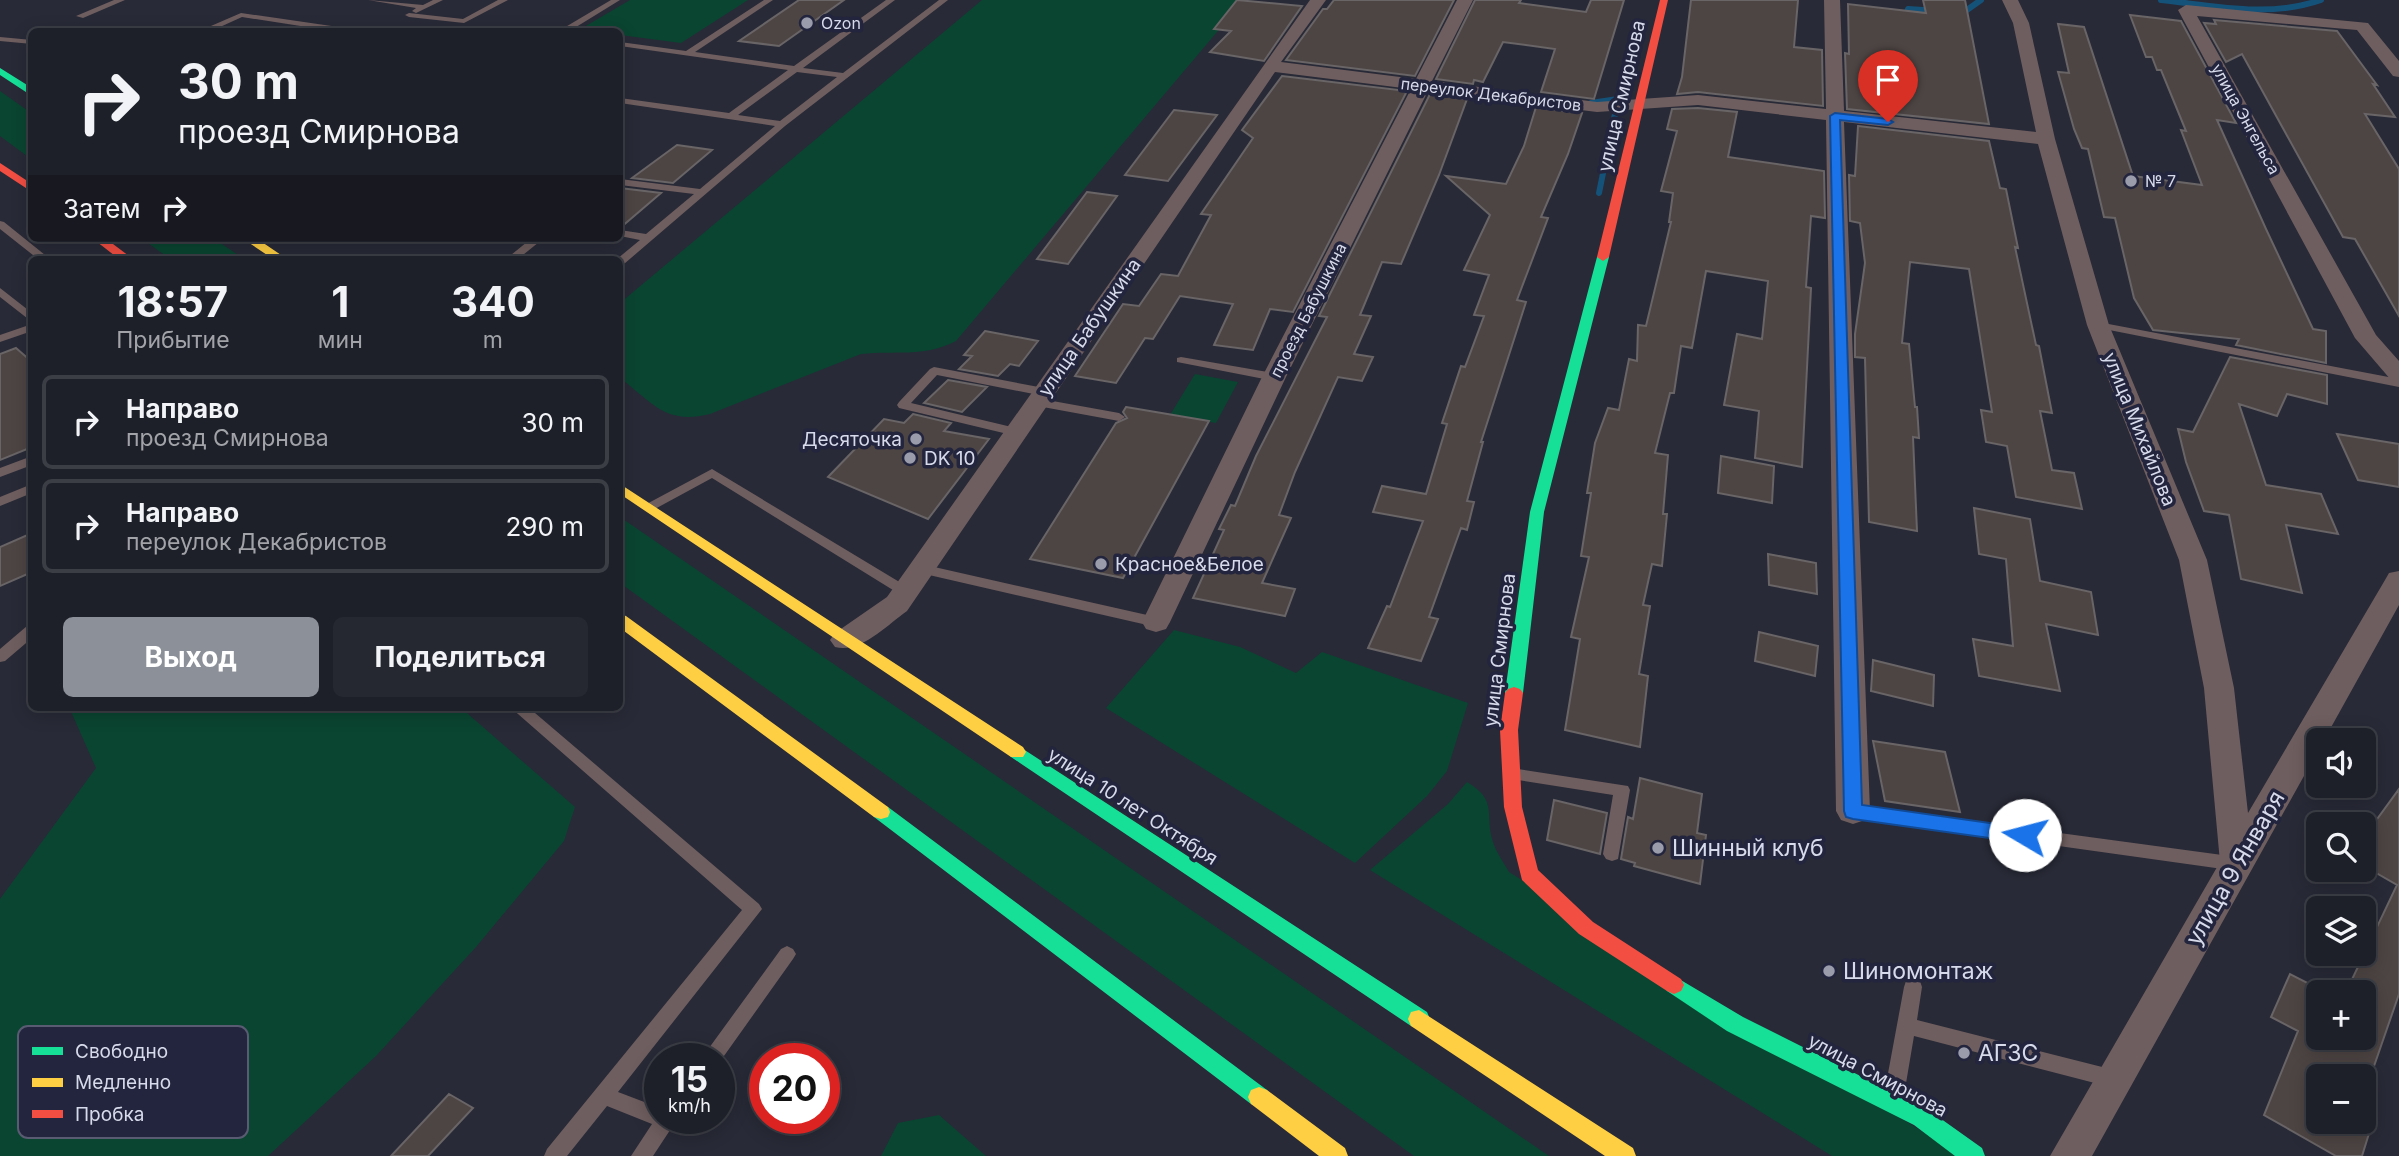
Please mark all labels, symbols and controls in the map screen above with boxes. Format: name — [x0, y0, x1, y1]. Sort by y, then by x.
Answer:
place label: Ozon — [821, 13, 861, 33]
marker: Ozon — [799, 15, 815, 31]
street label: улица Смирнова — [1593, 18, 1650, 174]
pin — [1858, 50, 1918, 122]
text: 30 m — [178, 52, 299, 111]
icon: right — [63, 56, 154, 147]
street label: улица Энгельса — [2207, 60, 2285, 178]
icon: arrive — [1869, 61, 1907, 99]
street label: переулок Декабристов — [1400, 73, 1582, 115]
text: проезд Смирнова — [178, 112, 460, 151]
place label: № 7 — [2145, 171, 2176, 191]
marker: № 7 — [2123, 173, 2139, 189]
icon: right — [155, 189, 193, 227]
text: Затем — [63, 193, 141, 224]
street label: проезд Бабушкина — [1265, 239, 1351, 381]
street label: улица Бабушкина — [1033, 254, 1146, 401]
text: 18:57 — [118, 276, 228, 327]
text: 1 — [331, 276, 349, 327]
text: 340 — [451, 276, 535, 327]
text: Прибытие — [116, 326, 230, 354]
text: мин — [318, 326, 363, 354]
text: m — [483, 326, 503, 354]
street label: улица Михайлова — [2098, 349, 2181, 509]
text: Направо — [126, 393, 239, 424]
icon: right — [67, 403, 105, 441]
text: 30 m — [521, 407, 584, 438]
text: проезд Смирнова — [126, 424, 329, 452]
place label: Десяточка — [802, 428, 902, 451]
marker: Десяточка — [908, 431, 924, 447]
place label: DK 10 — [924, 447, 976, 470]
marker: DK 10 — [902, 450, 918, 466]
text: Направо — [126, 497, 239, 528]
icon: right — [67, 507, 105, 545]
text: 290 m — [506, 511, 584, 542]
text: переулок Декабристов — [126, 528, 387, 556]
place label: Красное&Белое — [1115, 553, 1264, 576]
marker: Красное&Белое — [1093, 556, 1109, 572]
street label: улица Смирнова — [1479, 572, 1520, 728]
button: Выход — [63, 617, 319, 697]
button: Поделиться — [333, 617, 588, 697]
map controls — [2306, 728, 2376, 1134]
button: sound — [2306, 728, 2376, 798]
street label: улица 10 лет Октября — [1043, 743, 1222, 870]
street label: улица 9 Января — [2179, 786, 2291, 950]
position arrow — [1988, 798, 2062, 872]
button: search — [2306, 812, 2376, 882]
place label: Шинный клуб — [1672, 834, 1824, 862]
marker: Шинный клуб — [1650, 840, 1666, 856]
button: layers — [2306, 896, 2376, 966]
place label: Шиномонтаж — [1843, 957, 1993, 985]
marker: Шиномонтаж — [1821, 963, 1837, 979]
button: + — [2306, 980, 2376, 1050]
legend — [18, 1026, 248, 1138]
street label: улица Смирнова — [1804, 1029, 1951, 1122]
place label: АГЗС — [1978, 1039, 2038, 1067]
text: Свободно — [75, 1040, 168, 1063]
speed limit sign: 20 — [749, 1043, 840, 1134]
marker: АГЗС — [1956, 1045, 1972, 1061]
text: 15 — [671, 1058, 708, 1100]
button: − — [2306, 1064, 2376, 1134]
text: Медленно — [75, 1071, 171, 1094]
text: km/h — [668, 1095, 711, 1116]
text: Пробка — [75, 1103, 144, 1126]

